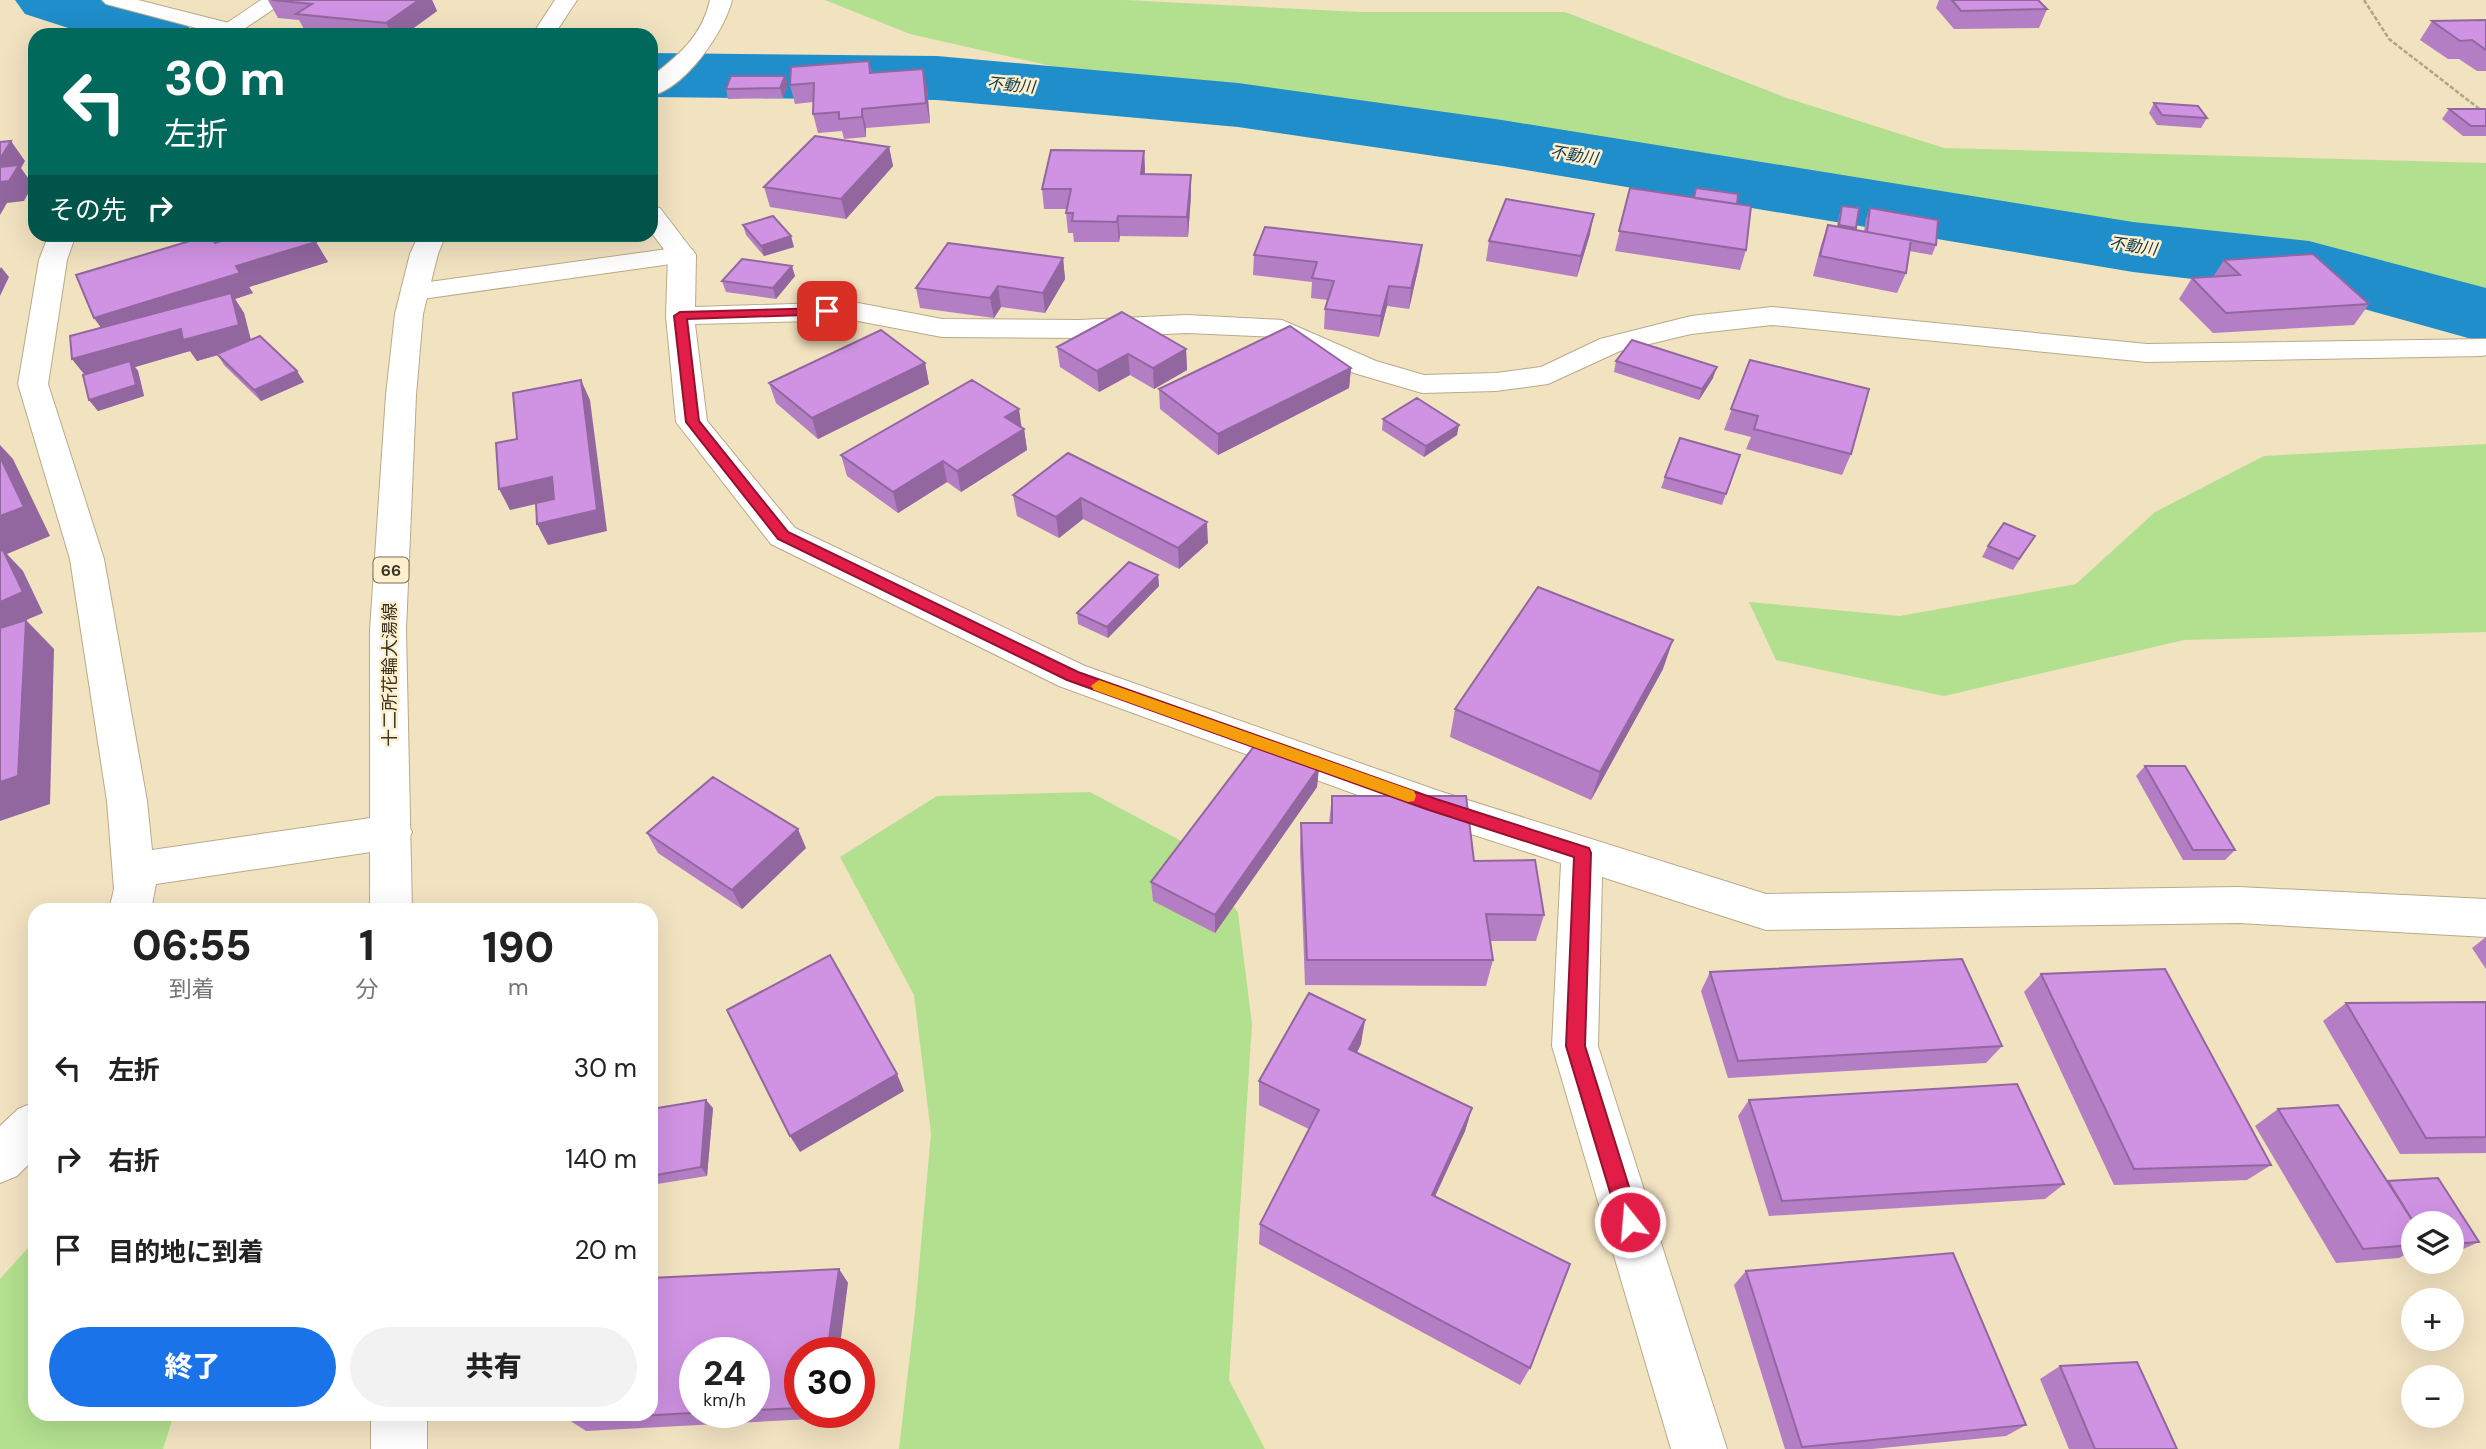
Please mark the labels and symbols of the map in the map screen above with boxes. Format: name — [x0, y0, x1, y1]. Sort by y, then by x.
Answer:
water label: 不動川 — [986, 72, 1038, 98]
water label: 不動川 — [1549, 141, 1601, 169]
water label: 不動川 — [2108, 232, 2160, 260]
pin — [797, 281, 857, 341]
road number: 66 — [374, 558, 408, 582]
street label: 十二所花輪大湯線 — [378, 603, 402, 747]
position arrow — [1593, 1185, 1667, 1259]
speed limit sign: 30 — [784, 1337, 875, 1428]

